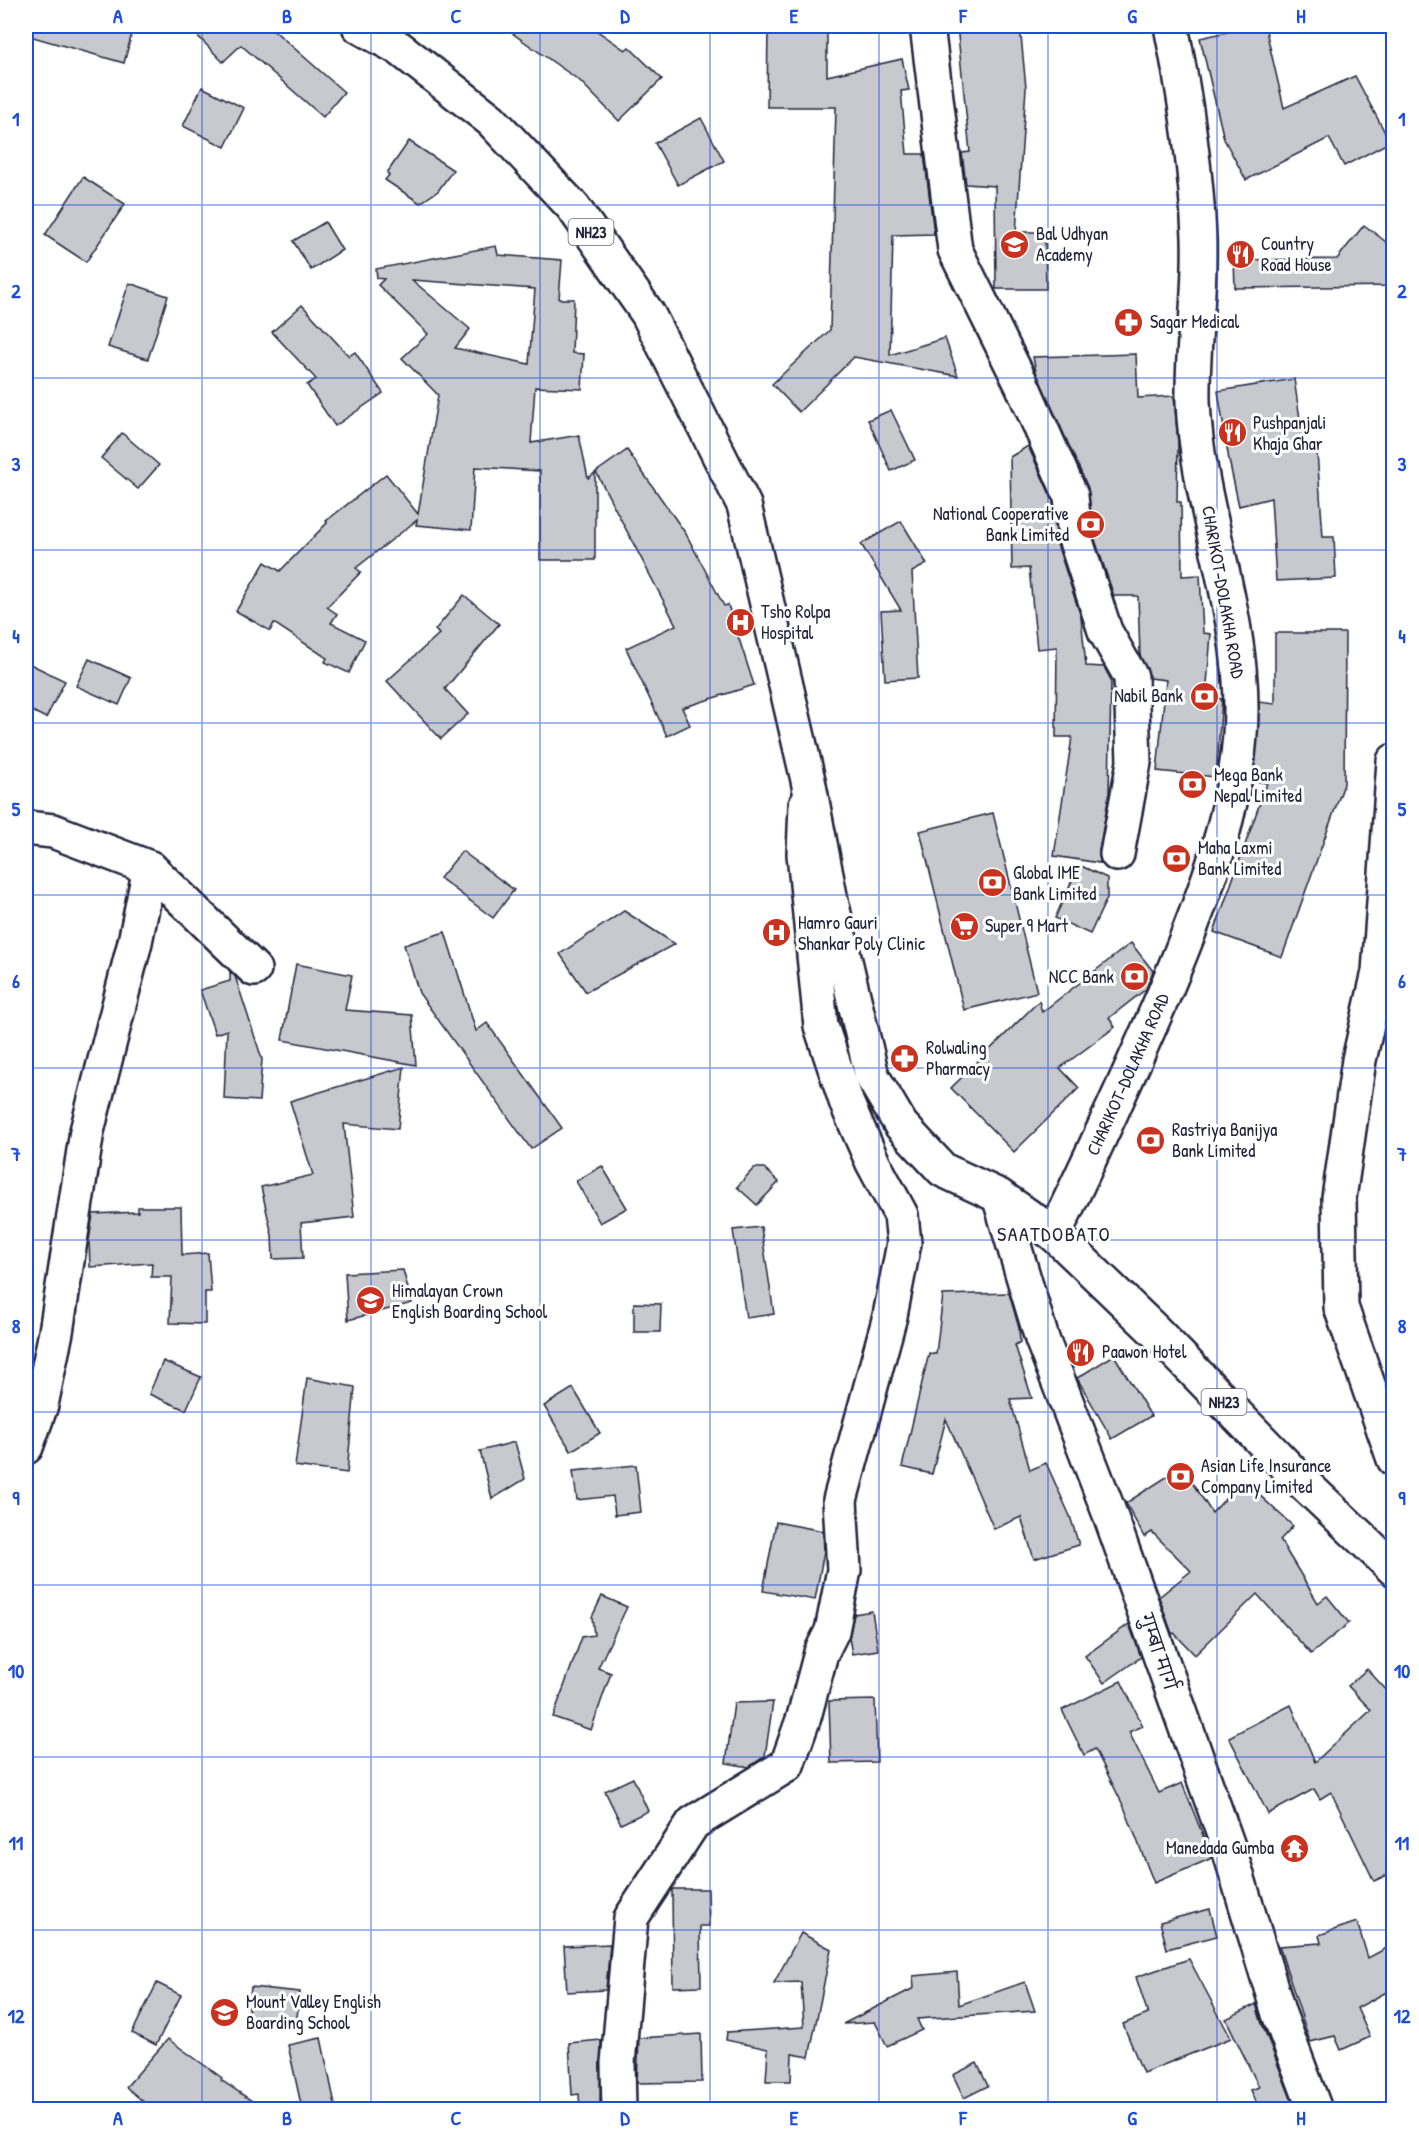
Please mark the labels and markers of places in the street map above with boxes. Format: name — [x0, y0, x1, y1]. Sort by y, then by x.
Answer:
place label: Bal Udhyan Academy — [1036, 221, 1108, 267]
school or university icon: Bal Udhyan Academy — [999, 228, 1031, 260]
place label: Country Road House — [1261, 231, 1332, 277]
restaurant icon: Country Road House — [1224, 238, 1256, 270]
pharmacy icon: Sagar Medical — [1113, 306, 1145, 338]
place label: Sagar Medical — [1150, 309, 1239, 334]
place label: Pushpanjali Khaja Ghar — [1253, 410, 1326, 456]
restaurant icon: Pushpanjali Khaja Ghar — [1216, 417, 1248, 449]
place label: National Cooperative Bank Limited — [933, 501, 1069, 547]
bank icon: National Cooperative Bank Limited — [1074, 508, 1106, 540]
place label: Tsho Rolpa Hospital — [761, 599, 830, 645]
hospital icon: Tsho Rolpa Hospital — [724, 606, 756, 638]
bank icon: Nabil Bank — [1188, 680, 1220, 712]
place label: Nabil Bank — [1114, 683, 1184, 708]
place label: Mega Bank Nepal Limited — [1214, 762, 1302, 808]
bank icon: Mega Bank Nepal Limited — [1177, 769, 1209, 801]
place label: Maha Laxmi Bank Limited — [1198, 835, 1281, 881]
bank icon: Maha Laxmi Bank Limited — [1161, 842, 1193, 874]
place label: Global IME Bank Limited — [1013, 860, 1096, 906]
bank icon: Global IME Bank Limited — [976, 867, 1008, 899]
place label: Hamro Gauri Shankar Poly Clinic — [798, 910, 925, 956]
supermarket icon: Super 9 Mart — [948, 910, 980, 942]
place label: Super 9 Mart — [985, 913, 1069, 938]
hospital icon: Hamro Gauri Shankar Poly Clinic — [761, 917, 793, 949]
bank icon: NCC Bank — [1119, 961, 1151, 993]
place label: NCC Bank — [1049, 964, 1115, 989]
place label: Rolwaling Pharmacy — [926, 1035, 990, 1081]
pharmacy icon: Rolwaling Pharmacy — [889, 1042, 921, 1074]
place label: Rastriya Banijya Bank Limited — [1172, 1117, 1277, 1163]
bank icon: Rastriya Banijya Bank Limited — [1135, 1124, 1167, 1156]
place label: Himalayan Crown English Boarding School — [392, 1278, 548, 1324]
school or university icon: Himalayan Crown English Boarding School — [355, 1285, 387, 1317]
restaurant icon: Paawon Hotel — [1065, 1336, 1097, 1368]
place label: Paawon Hotel — [1102, 1339, 1187, 1364]
place label: Asian Life Insurance Company Limited — [1201, 1453, 1331, 1499]
bank icon: Asian Life Insurance Company Limited — [1164, 1460, 1196, 1492]
temple icon: Manedada Gumba — [1279, 1832, 1311, 1864]
place label: Manedada Gumba — [1166, 1835, 1274, 1860]
place label: Mount Valley English Boarding School — [246, 1989, 381, 2035]
school or university icon: Mount Valley English Boarding School — [209, 1996, 241, 2028]

